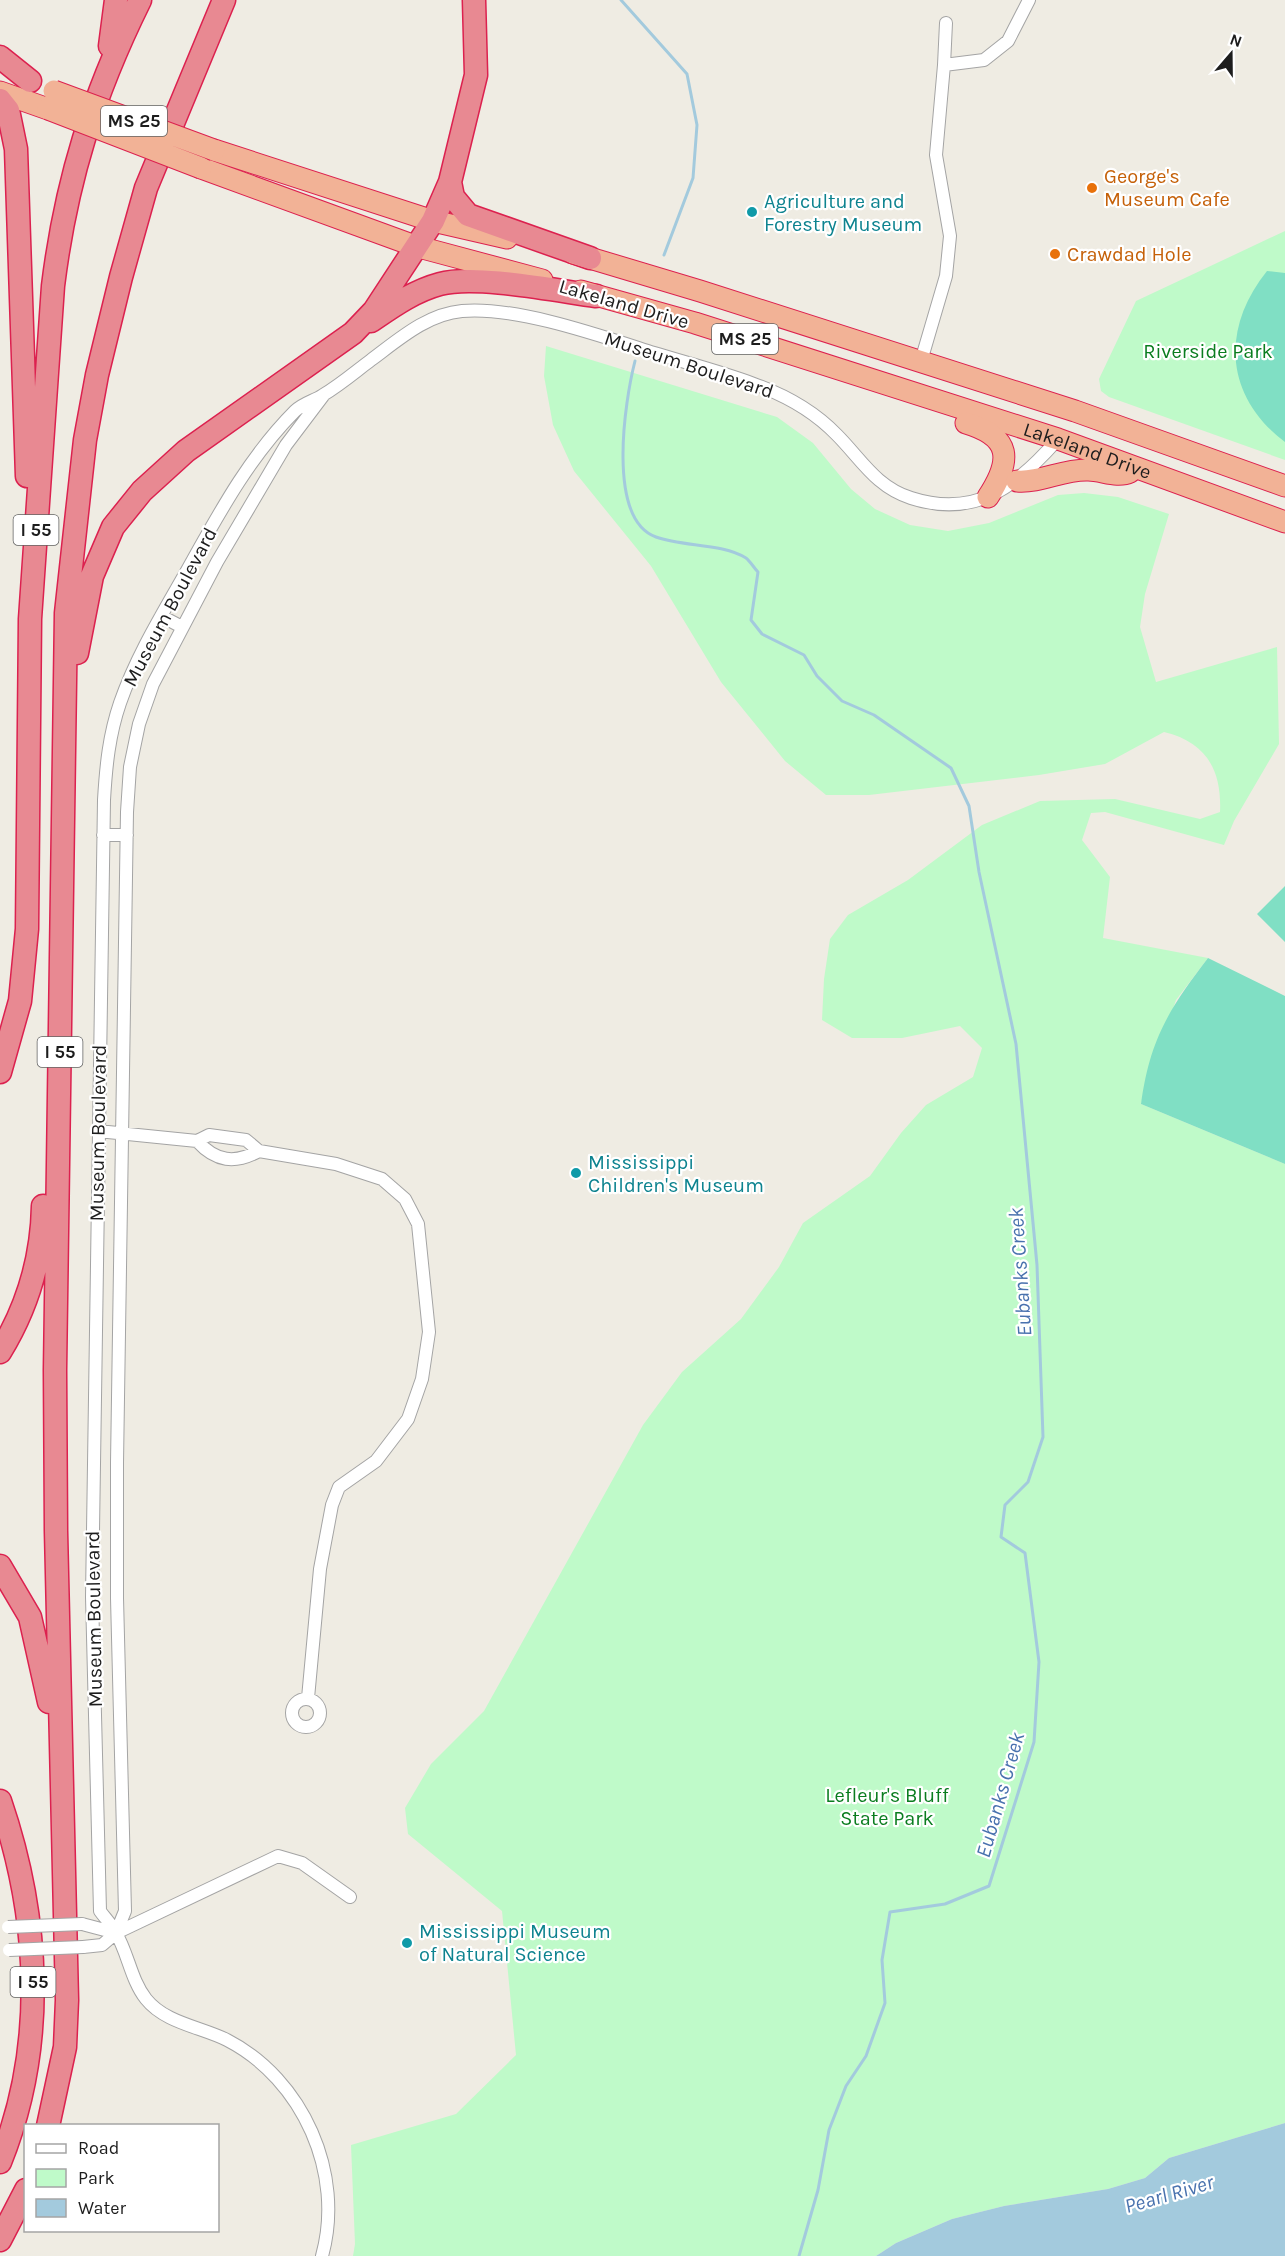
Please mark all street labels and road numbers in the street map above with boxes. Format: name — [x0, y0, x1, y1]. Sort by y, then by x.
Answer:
road number: MS 25 — [101, 106, 167, 136]
street label: Lakeland Drive — [556, 274, 692, 334]
road number: MS 25 — [712, 324, 778, 354]
street label: Museum Boulevard — [601, 327, 777, 403]
street label: Lakeland Drive — [1021, 417, 1154, 484]
road number: I 55 — [14, 515, 58, 545]
street label: Museum Boulevard — [118, 524, 222, 690]
road number: I 55 — [38, 1037, 82, 1067]
street label: Museum Boulevard — [85, 1044, 111, 1222]
street label: Museum Boulevard — [81, 1530, 107, 1708]
road number: I 55 — [10, 1967, 56, 1997]

